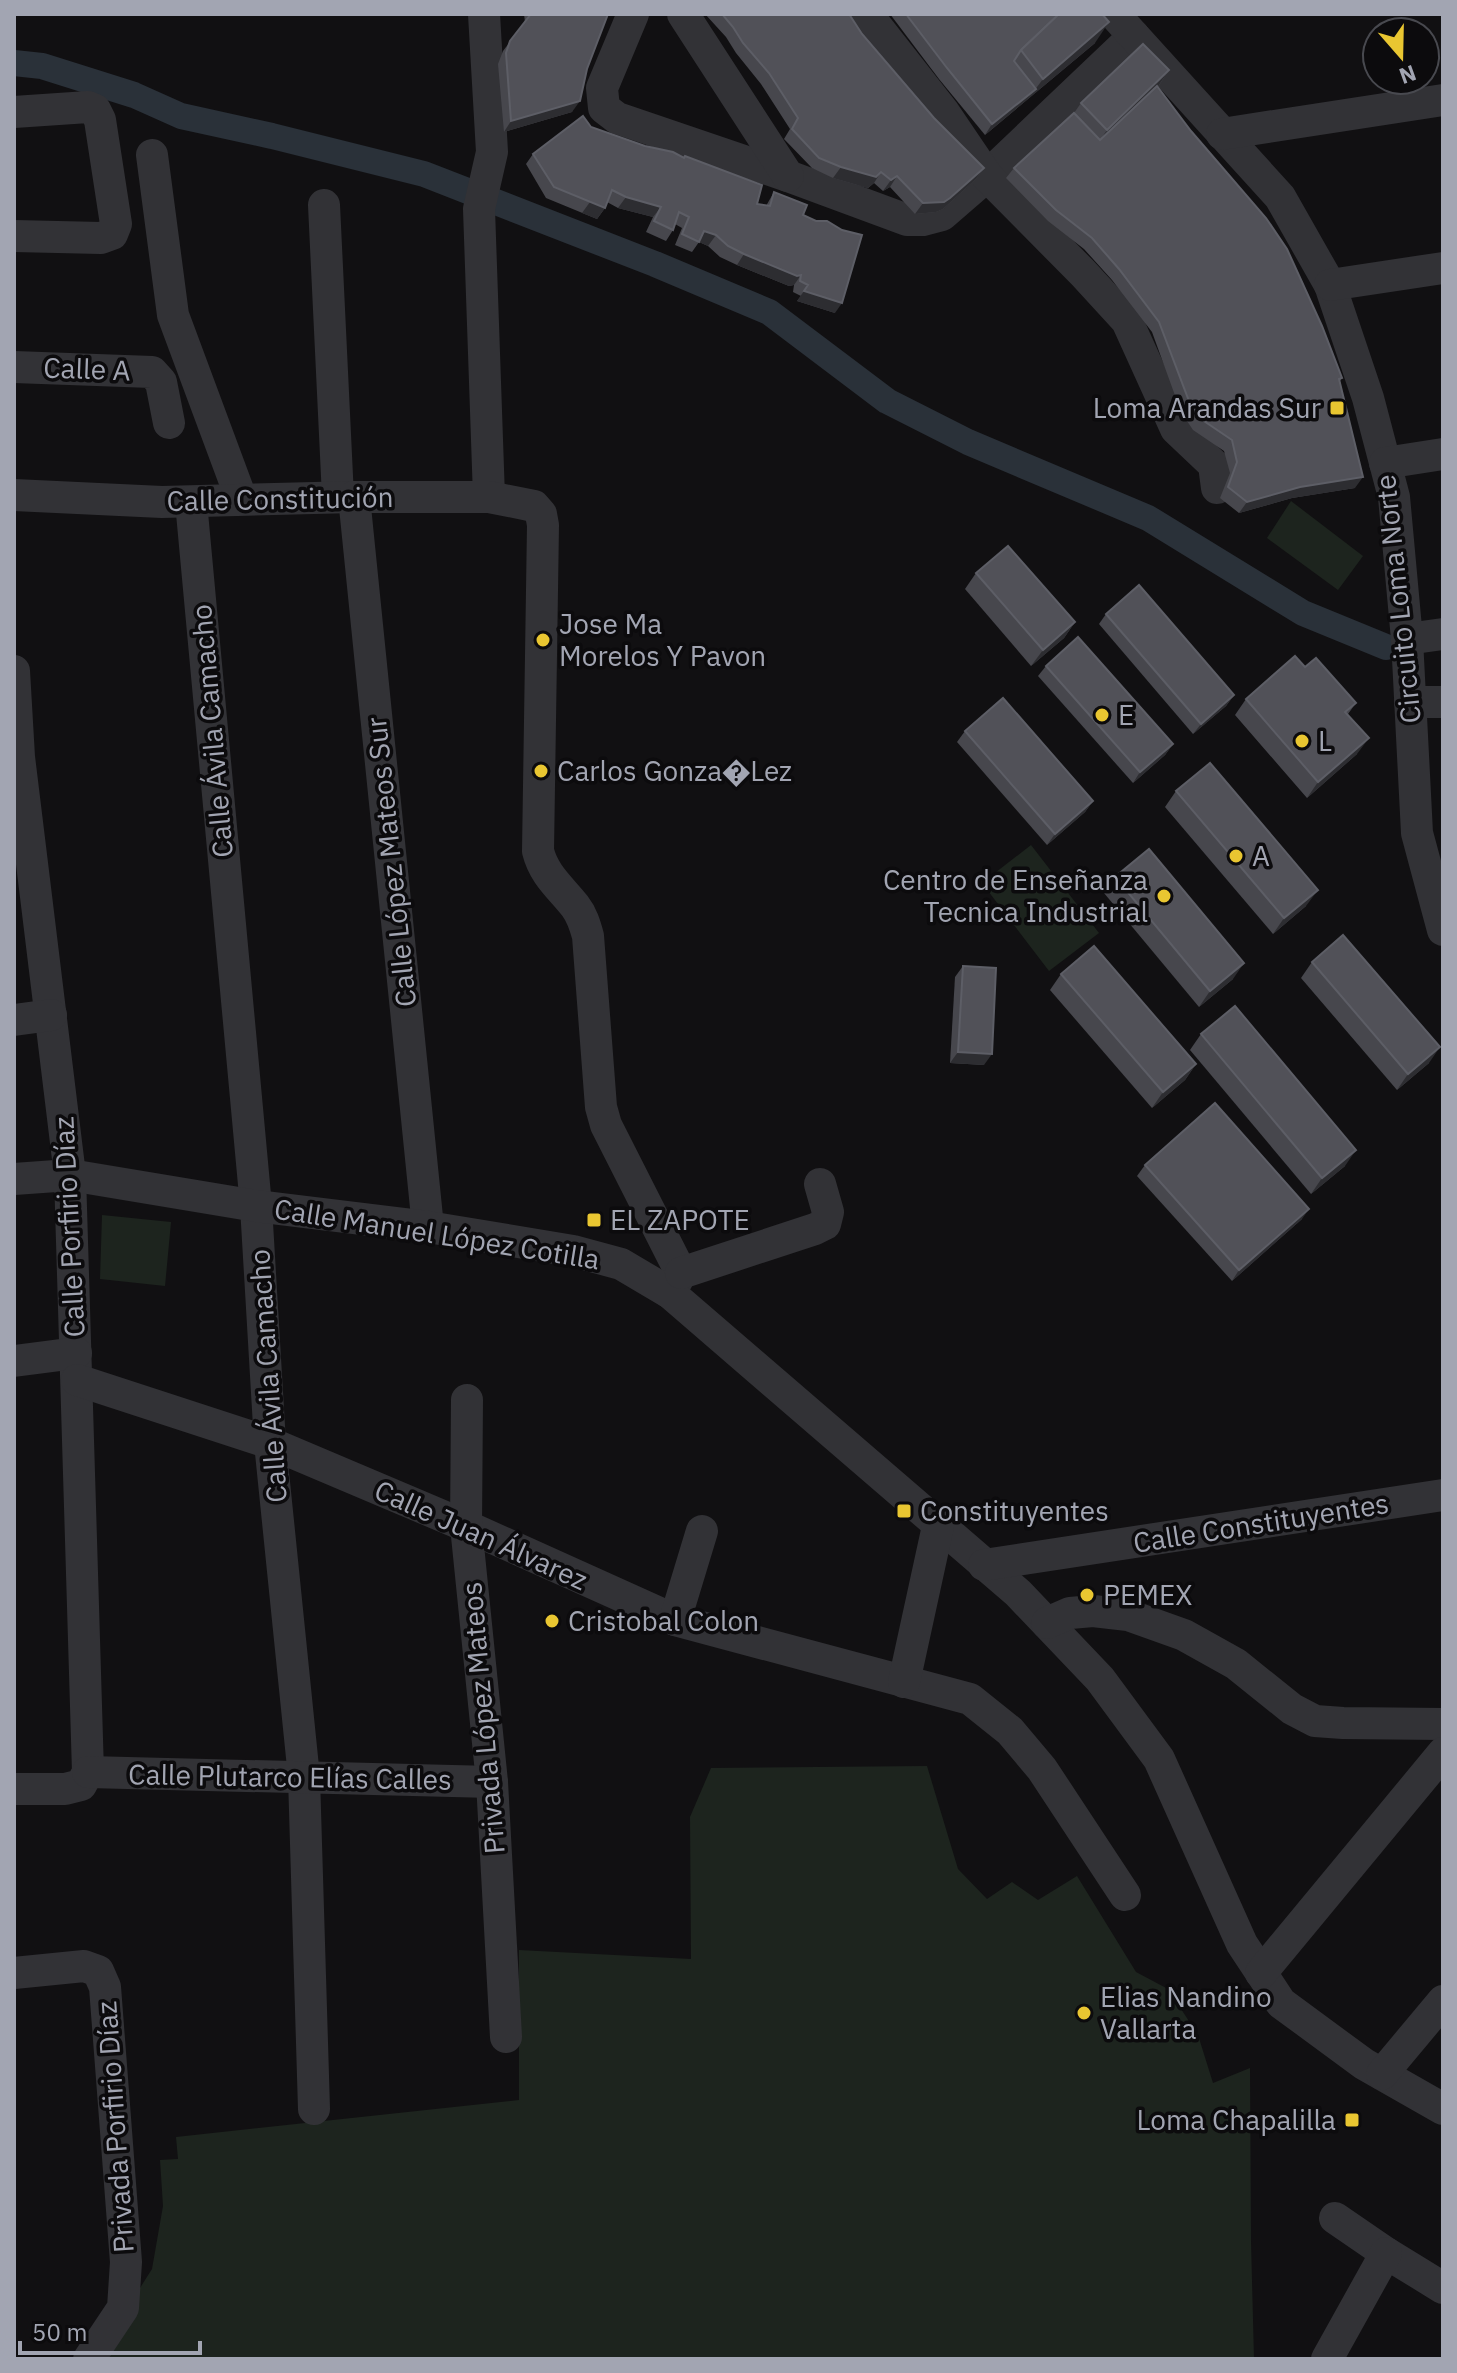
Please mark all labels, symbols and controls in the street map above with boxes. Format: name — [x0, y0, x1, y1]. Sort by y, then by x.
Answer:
north arrow — [1361, 16, 1441, 96]
text: N — [1396, 59, 1420, 92]
street label: Calle A — [43, 348, 131, 389]
place label: Loma Arandas Sur — [1093, 389, 1321, 426]
marker: Loma Arandas Sur — [1328, 399, 1346, 417]
street label: Circuito Loma Norte — [1366, 473, 1429, 725]
street label: Calle Constitución — [166, 478, 394, 519]
street label: Calle Ávila Camacho — [182, 603, 241, 859]
place label: Jose Ma Morelos Y Pavon — [559, 605, 766, 674]
marker: Jose Ma Morelos Y Pavon — [534, 631, 552, 649]
place label: E — [1118, 696, 1134, 733]
marker: E — [1093, 706, 1111, 724]
street label: Calle López Mateos Sur — [357, 715, 424, 1009]
place label: L — [1318, 722, 1332, 759]
marker: L — [1293, 732, 1311, 750]
place label: Carlos Gonza�Lez — [557, 752, 792, 789]
marker: Carlos Gonza�Lez — [532, 762, 550, 780]
place label: A — [1252, 837, 1270, 874]
marker: A — [1227, 847, 1245, 865]
place label: Centro de Enseñanza Tecnica Industrial — [883, 861, 1148, 930]
marker: Centro de Enseñanza Tecnica Industrial — [1155, 887, 1173, 905]
street label: Calle Porfirio Díaz — [44, 1116, 93, 1338]
street label: Calle Manuel López Cotilla — [272, 1190, 602, 1278]
place label: EL ZAPOTE — [610, 1201, 750, 1238]
marker: EL ZAPOTE — [585, 1211, 603, 1229]
street label: Calle Ávila Camacho — [240, 1248, 295, 1504]
street label: Calle Juan Álvarez — [369, 1471, 593, 1598]
street label: Calle Constituyentes — [1131, 1484, 1391, 1561]
place label: Constituyentes — [920, 1492, 1109, 1529]
marker: Constituyentes — [895, 1502, 913, 1520]
place label: PEMEX — [1103, 1576, 1193, 1613]
street label: Privada López Mateos — [452, 1581, 513, 1856]
marker: PEMEX — [1078, 1586, 1096, 1604]
place label: Cristobal Colon — [568, 1602, 759, 1639]
marker: Cristobal Colon — [543, 1612, 561, 1630]
street label: Calle Plutarco Elías Calles — [128, 1755, 452, 1798]
place label: Elias Nandino Vallarta — [1100, 1978, 1272, 2047]
street label: Privada Porfirio Díaz — [87, 2000, 142, 2254]
marker: Elias Nandino Vallarta — [1075, 2004, 1093, 2022]
place label: Loma Chapalilla — [1136, 2101, 1336, 2138]
marker: Loma Chapalilla — [1343, 2111, 1361, 2129]
scale bar — [20, 2305, 200, 2355]
text: 50 m — [32, 2316, 87, 2348]

